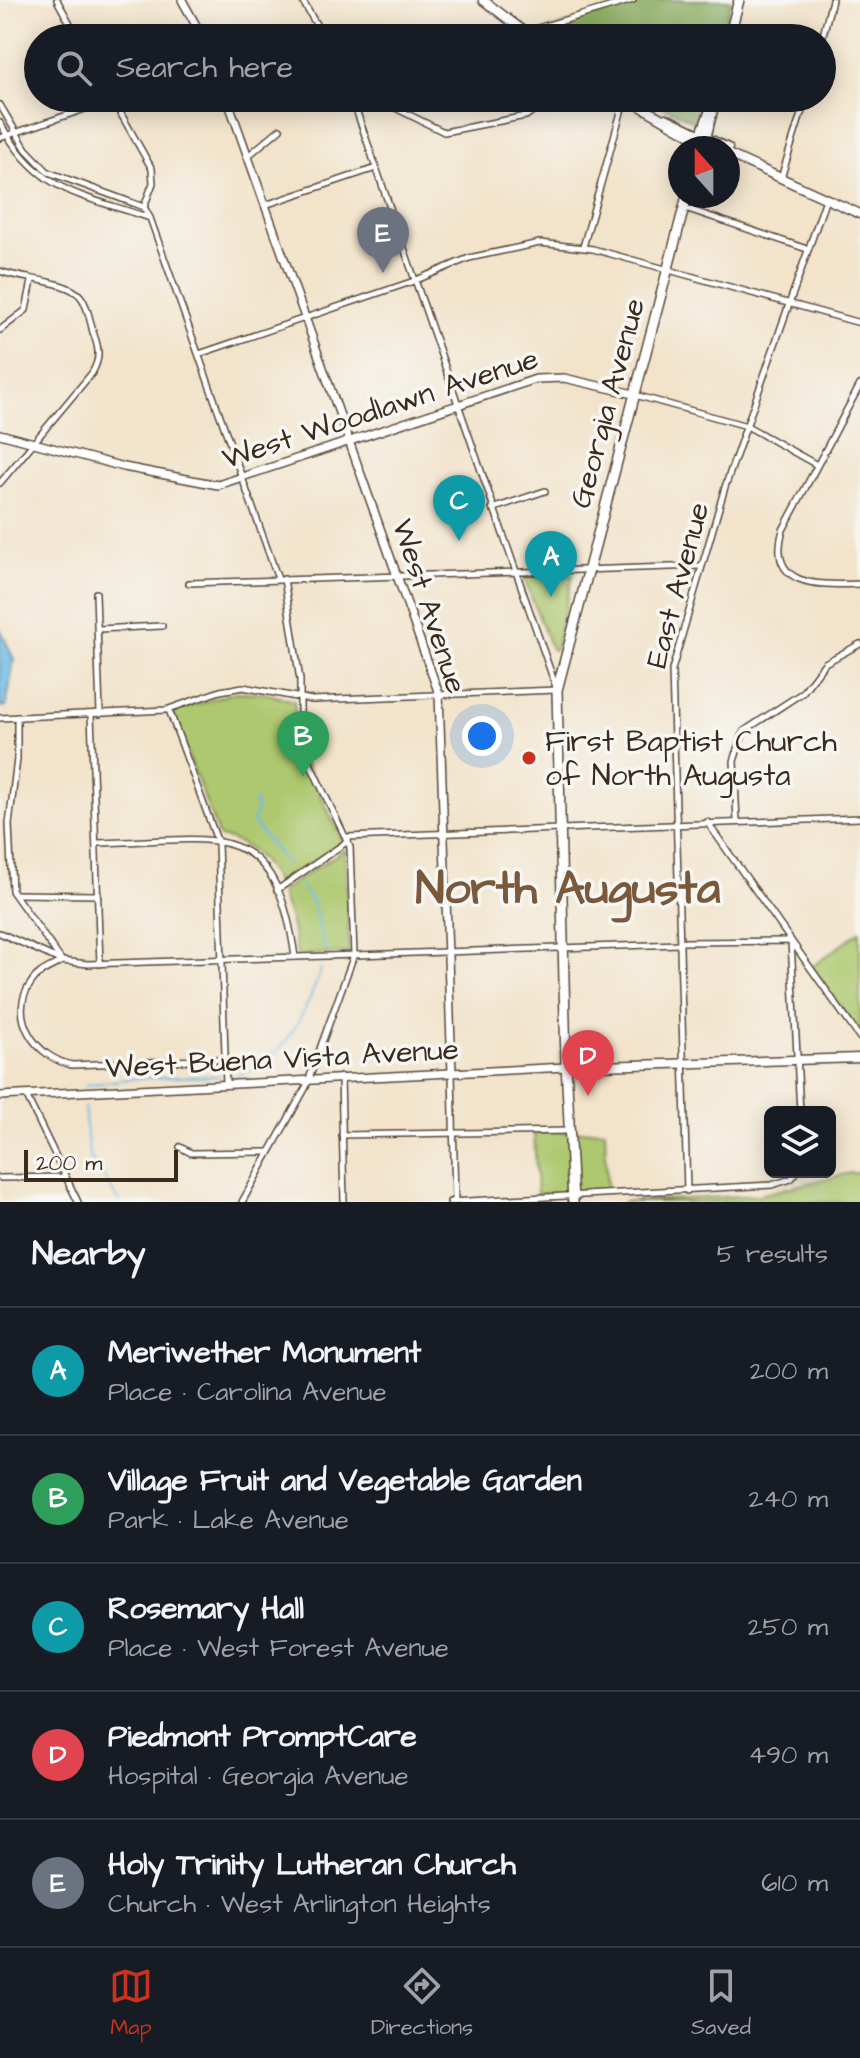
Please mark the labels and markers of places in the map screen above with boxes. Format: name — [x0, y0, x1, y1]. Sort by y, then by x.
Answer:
pin: E — [357, 207, 409, 273]
pin: C — [433, 475, 485, 541]
pin: A — [525, 531, 577, 597]
pin: B — [277, 711, 329, 777]
place label: First Baptist Church of North Augusta — [545, 721, 837, 798]
marker: First Baptist Church of North Augusta — [520, 749, 538, 767]
pin: D — [562, 1030, 614, 1096]

